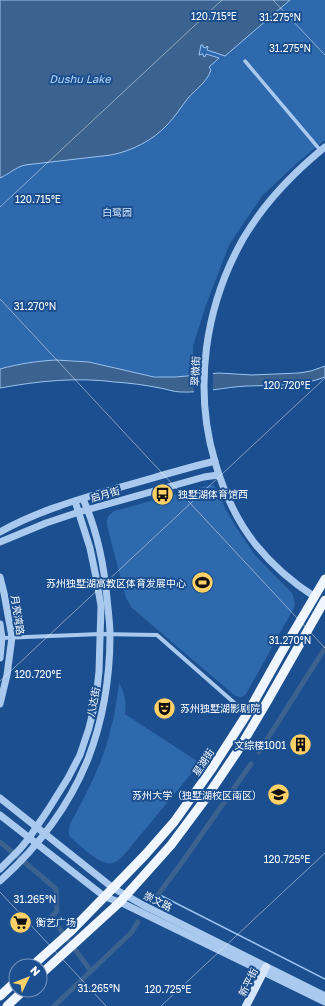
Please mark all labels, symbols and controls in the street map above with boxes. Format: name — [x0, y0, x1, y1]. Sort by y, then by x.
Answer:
text: 120.715°E — [191, 10, 237, 22]
text: 31.275°N — [259, 11, 301, 23]
text: 31.275°N — [269, 42, 311, 54]
water label: Dushu Lake — [49, 72, 112, 85]
text: 120.715°E — [15, 193, 61, 205]
park label: 白鹭园 — [102, 206, 132, 218]
text: 31.270°N — [14, 300, 56, 312]
street label: 翠微街 — [188, 356, 202, 386]
text: 120.720°E — [263, 379, 311, 391]
bus stop icon: 独墅湖体育馆西 — [149, 481, 175, 507]
street label: 启月街 — [89, 484, 121, 504]
place label: 独墅湖体育馆西 — [178, 488, 248, 500]
sports icon: 苏州独墅湖高教区体育发展中心 — [189, 570, 215, 596]
place label: 苏州独墅湖高教区体育发展中心 — [46, 577, 186, 589]
street label: 月亮湾路 — [9, 594, 27, 636]
text: 31.270°N — [269, 634, 311, 646]
text: 120.720°E — [14, 668, 62, 680]
street label: 八达街 — [84, 686, 102, 718]
theatre icon: 苏州独墅湖影剧院 — [152, 695, 178, 721]
place label: 苏州独墅湖影剧院 — [180, 702, 260, 714]
building icon: 文综楼1001 — [288, 732, 314, 758]
place label: 文综楼1001 — [234, 739, 286, 751]
street label: 星湖街 — [190, 746, 216, 778]
school or university icon: 苏州大学（独墅湖校区南区） — [265, 782, 291, 808]
place label: 苏州大学（独墅湖校区南区） — [132, 789, 262, 801]
text: 120.725°E — [264, 853, 310, 865]
street label: 崇文路 — [142, 889, 174, 913]
text: 31.265°N — [14, 893, 56, 905]
supermarket icon: 衡艺广场 — [8, 909, 34, 935]
place label: 衡艺广场 — [36, 916, 76, 928]
north arrow — [8, 958, 48, 998]
text: N — [28, 963, 43, 978]
street label: 新平街 — [236, 966, 260, 998]
text: 31.265°N — [78, 982, 120, 994]
text: 120.725°E — [145, 983, 191, 995]

